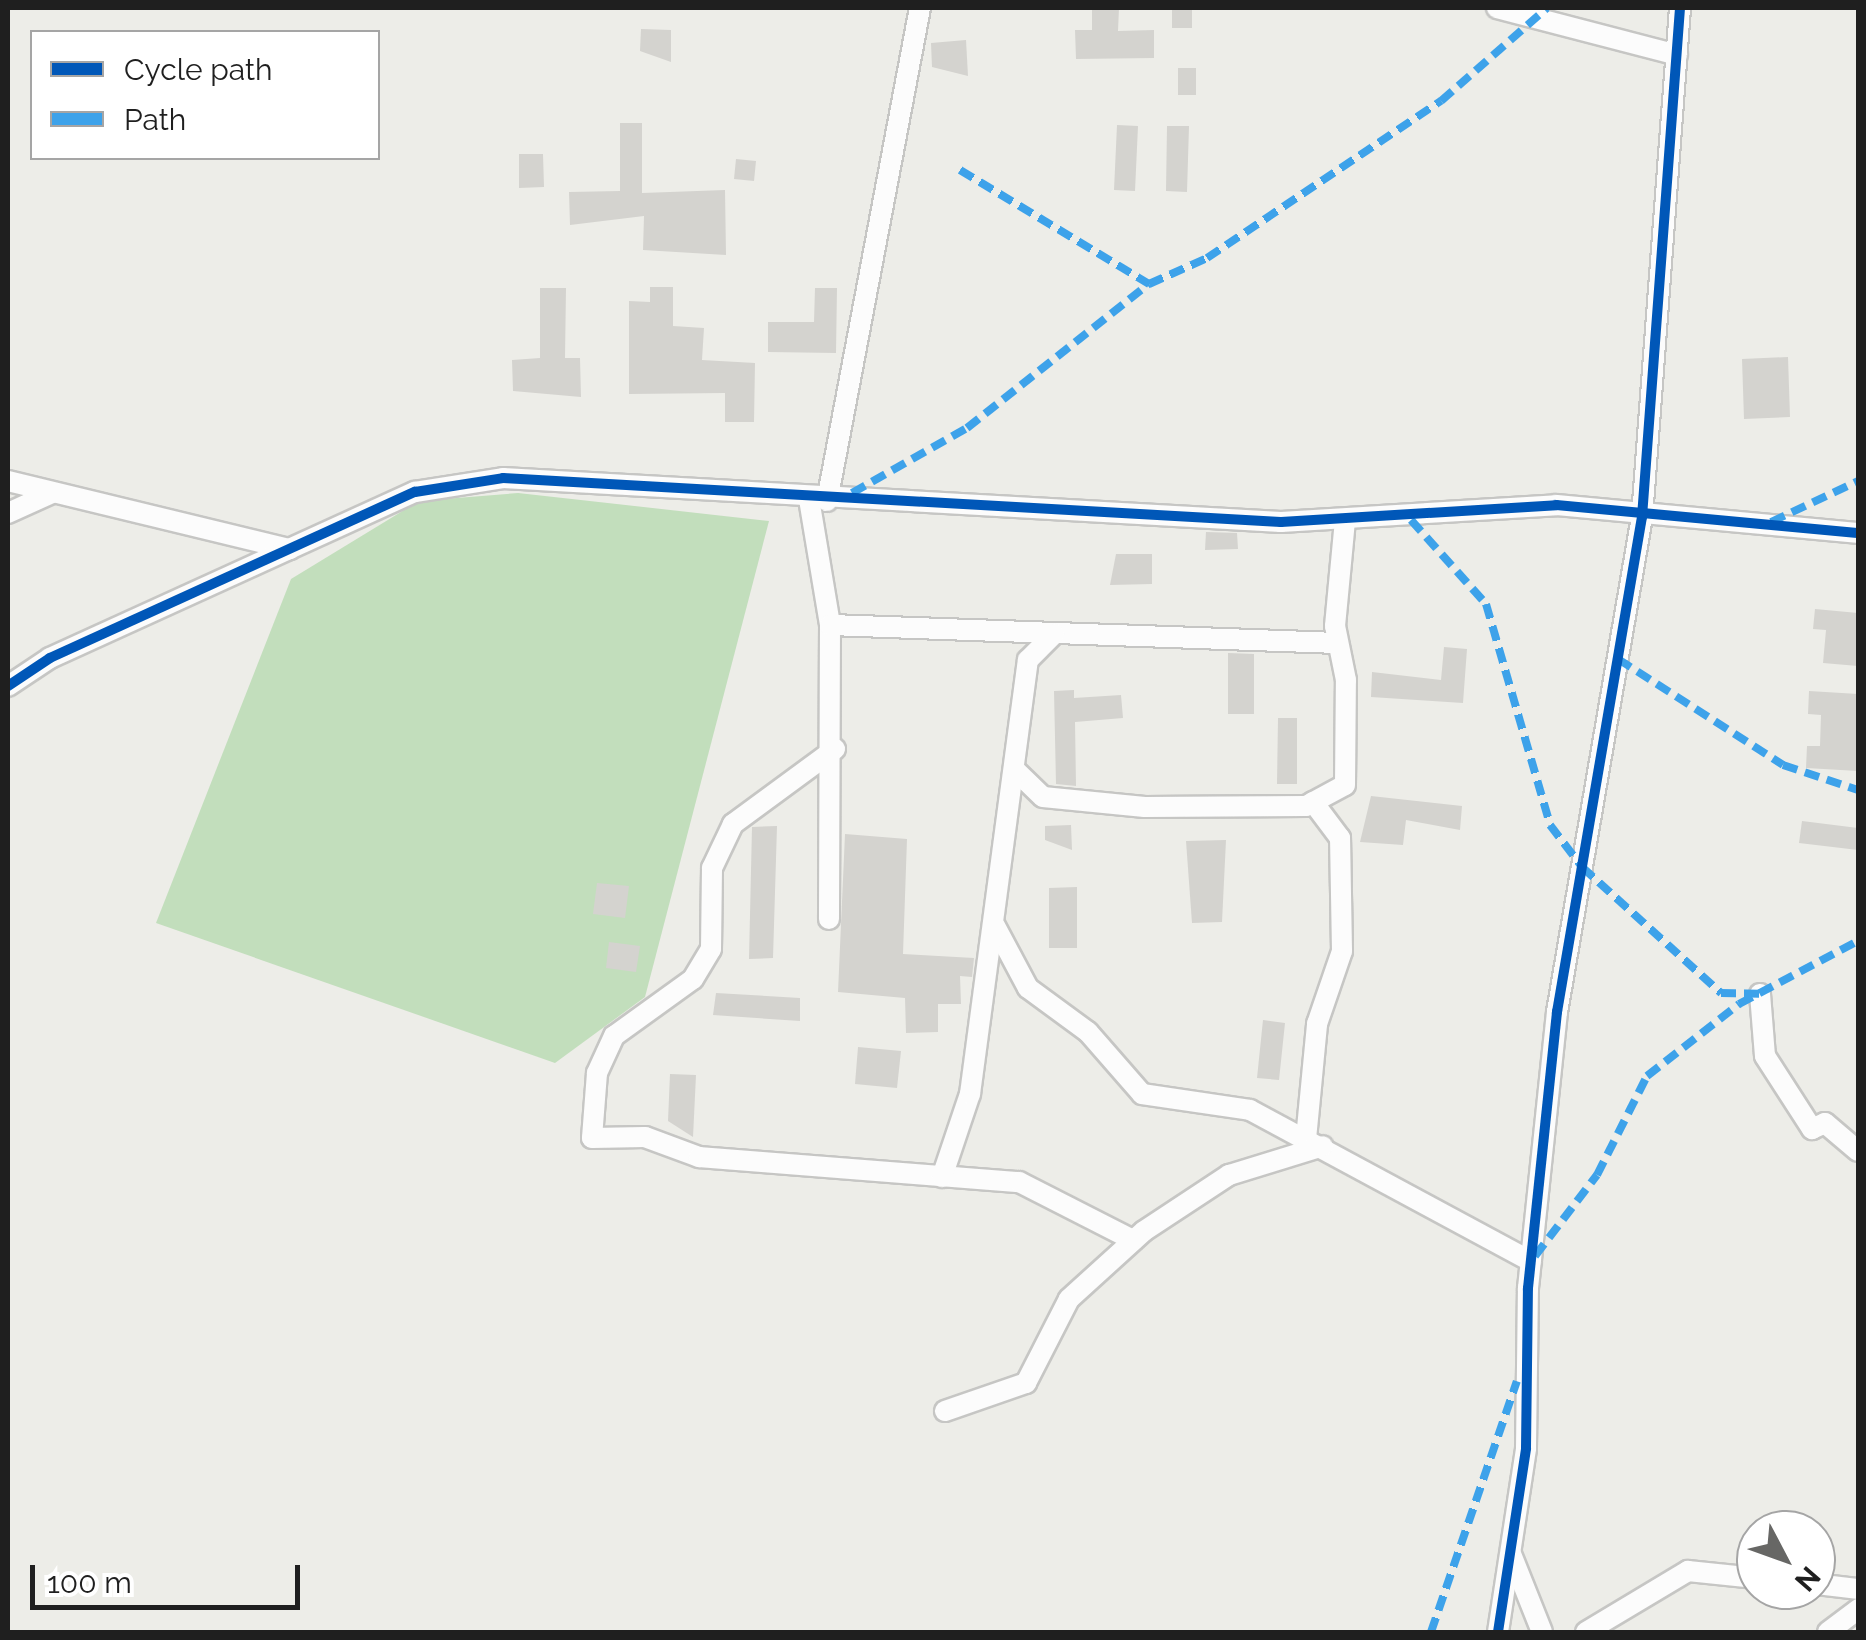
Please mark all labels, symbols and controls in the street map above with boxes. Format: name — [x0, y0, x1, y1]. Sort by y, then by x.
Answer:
legend — [30, 30, 380, 160]
text: Cycle path — [124, 52, 272, 87]
text: Path — [124, 102, 186, 137]
north arrow — [1736, 1510, 1836, 1610]
scale bar — [35, 1545, 305, 1607]
text: N — [1788, 1560, 1827, 1598]
text: 100 m — [47, 1565, 132, 1600]

